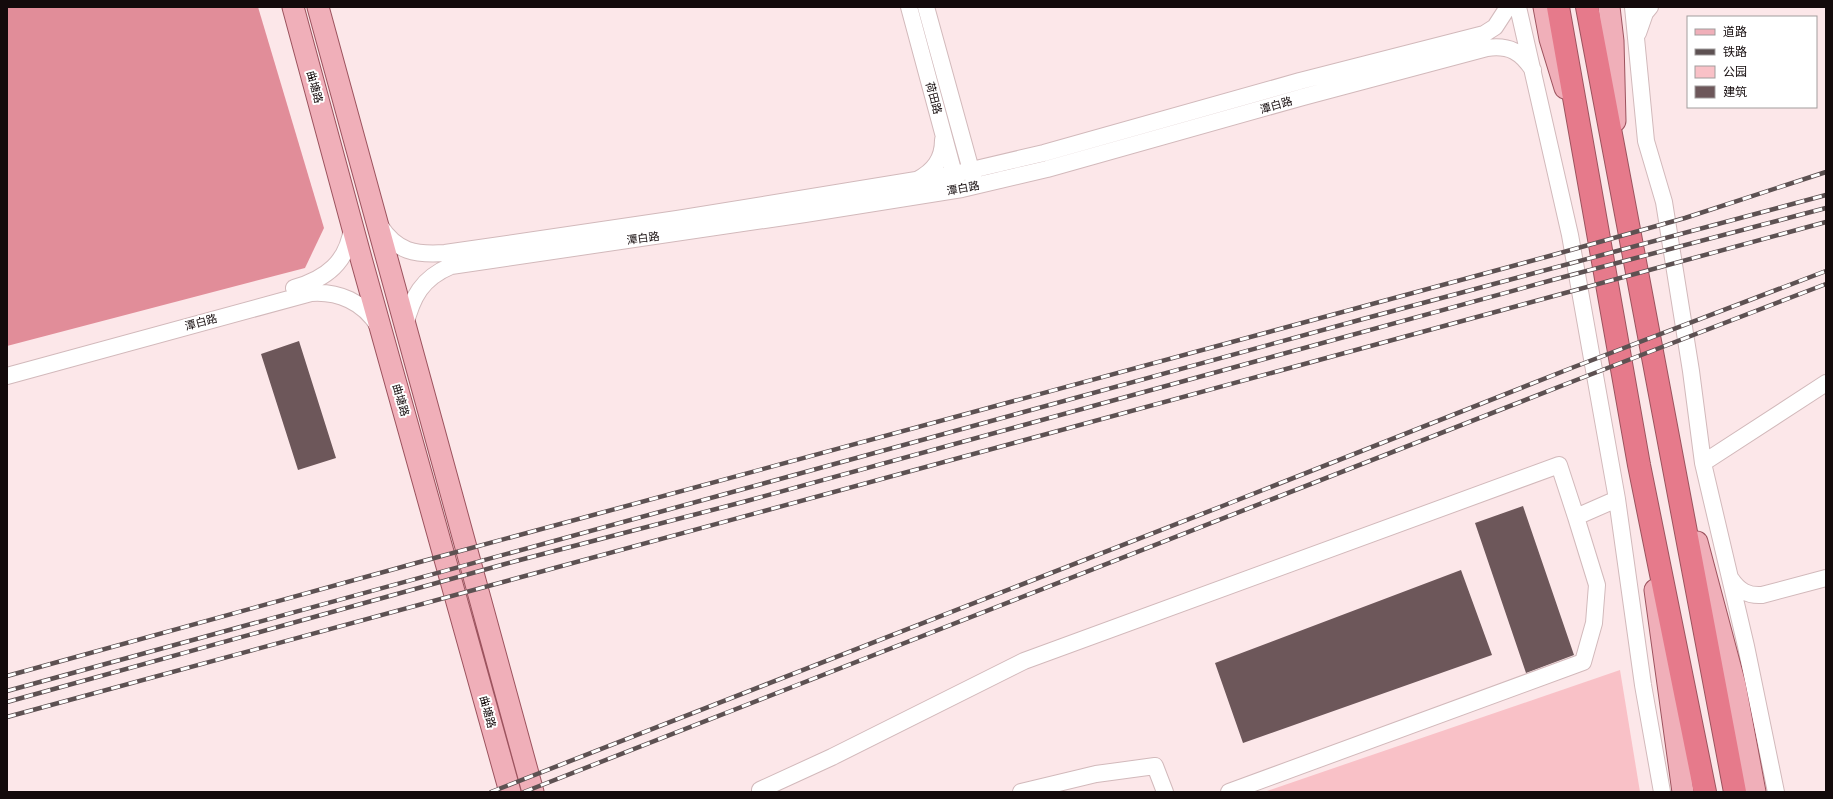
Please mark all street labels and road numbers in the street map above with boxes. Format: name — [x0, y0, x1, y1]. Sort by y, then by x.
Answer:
street label: 曲塘路 — [305, 70, 325, 104]
street label: 荷田路 — [924, 81, 944, 115]
street label: 潭白路 — [1258, 95, 1294, 115]
street label: 潭白路 — [946, 179, 980, 197]
street label: 潭白路 — [626, 230, 660, 246]
street label: 潭白路 — [184, 312, 218, 332]
street label: 曲塘路 — [391, 382, 411, 418]
street label: 曲塘路 — [478, 695, 498, 729]

